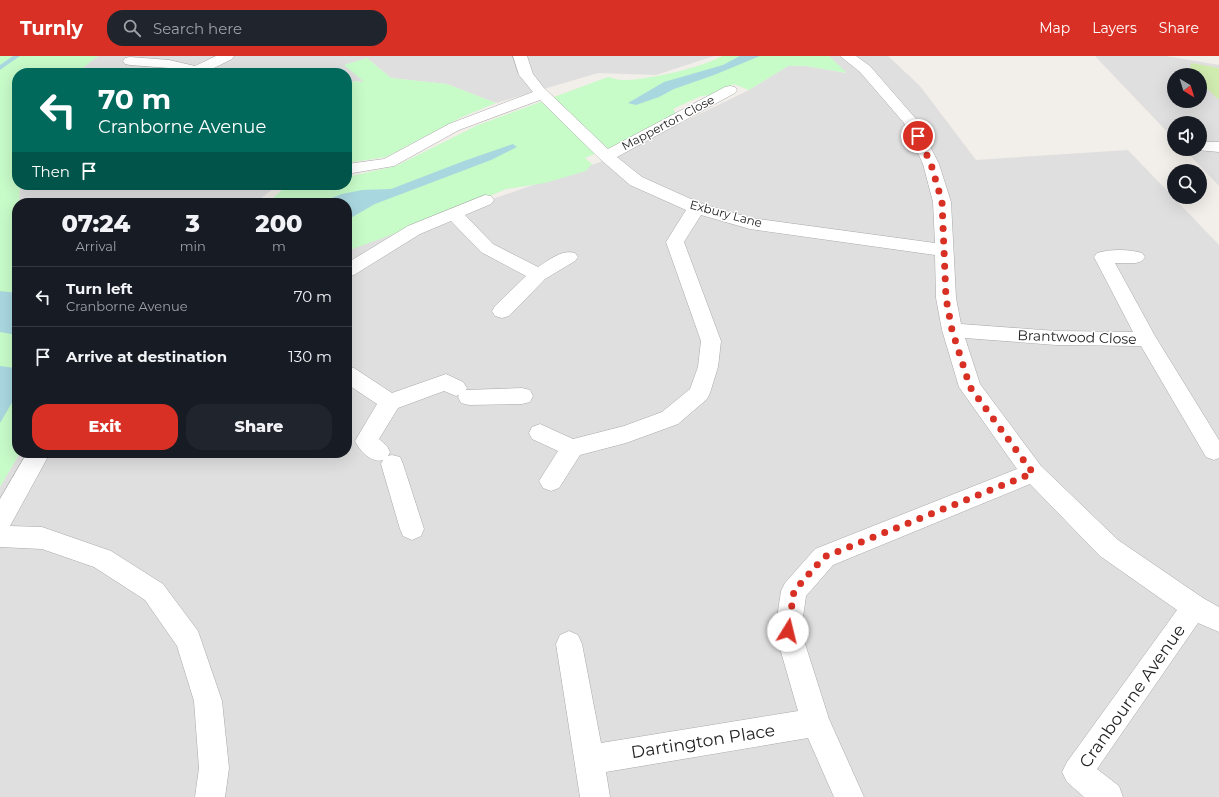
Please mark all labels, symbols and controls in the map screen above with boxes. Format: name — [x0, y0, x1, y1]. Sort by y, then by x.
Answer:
search box — [107, 10, 387, 46]
text: Turnly — [20, 17, 83, 40]
icon: search — [121, 17, 143, 39]
text: Search here — [153, 19, 242, 38]
text: Map — [1039, 19, 1070, 37]
text: Layers — [1092, 19, 1137, 37]
text: Share — [1159, 19, 1199, 37]
north arrow — [1167, 68, 1207, 108]
map controls — [1167, 68, 1207, 204]
text: 70 m — [98, 82, 171, 116]
icon: left — [32, 84, 84, 136]
street label: Mapperton Close — [619, 92, 717, 153]
text: Cranborne Avenue — [98, 116, 266, 138]
button: sound — [1167, 116, 1207, 156]
pin — [901, 119, 935, 153]
icon: arrive — [907, 125, 929, 147]
icon: arrive — [78, 160, 100, 182]
text: Then — [32, 162, 70, 181]
button: search — [1167, 164, 1207, 204]
street label: Exbury Lane — [688, 197, 764, 230]
text: 07:24 — [61, 209, 130, 238]
text: 3 — [186, 209, 200, 238]
text: 200 — [255, 209, 303, 238]
text: Arrival — [75, 238, 116, 254]
text: min — [180, 238, 206, 254]
text: m — [272, 238, 286, 254]
text: Turn left — [66, 279, 133, 298]
icon: left — [32, 286, 54, 308]
text: 70 m — [294, 287, 332, 306]
text: Cranborne Avenue — [66, 298, 188, 314]
street label: Brantwood Close — [1017, 326, 1137, 348]
icon: arrive — [32, 346, 54, 368]
text: Arrive at destination — [66, 347, 227, 366]
text: 130 m — [288, 347, 332, 366]
button: Exit — [32, 404, 178, 450]
button: Share — [186, 404, 332, 450]
position arrow — [767, 610, 809, 652]
street label: Cranbourne Avenue — [1075, 620, 1189, 772]
street label: Dartington Place — [630, 720, 776, 762]

